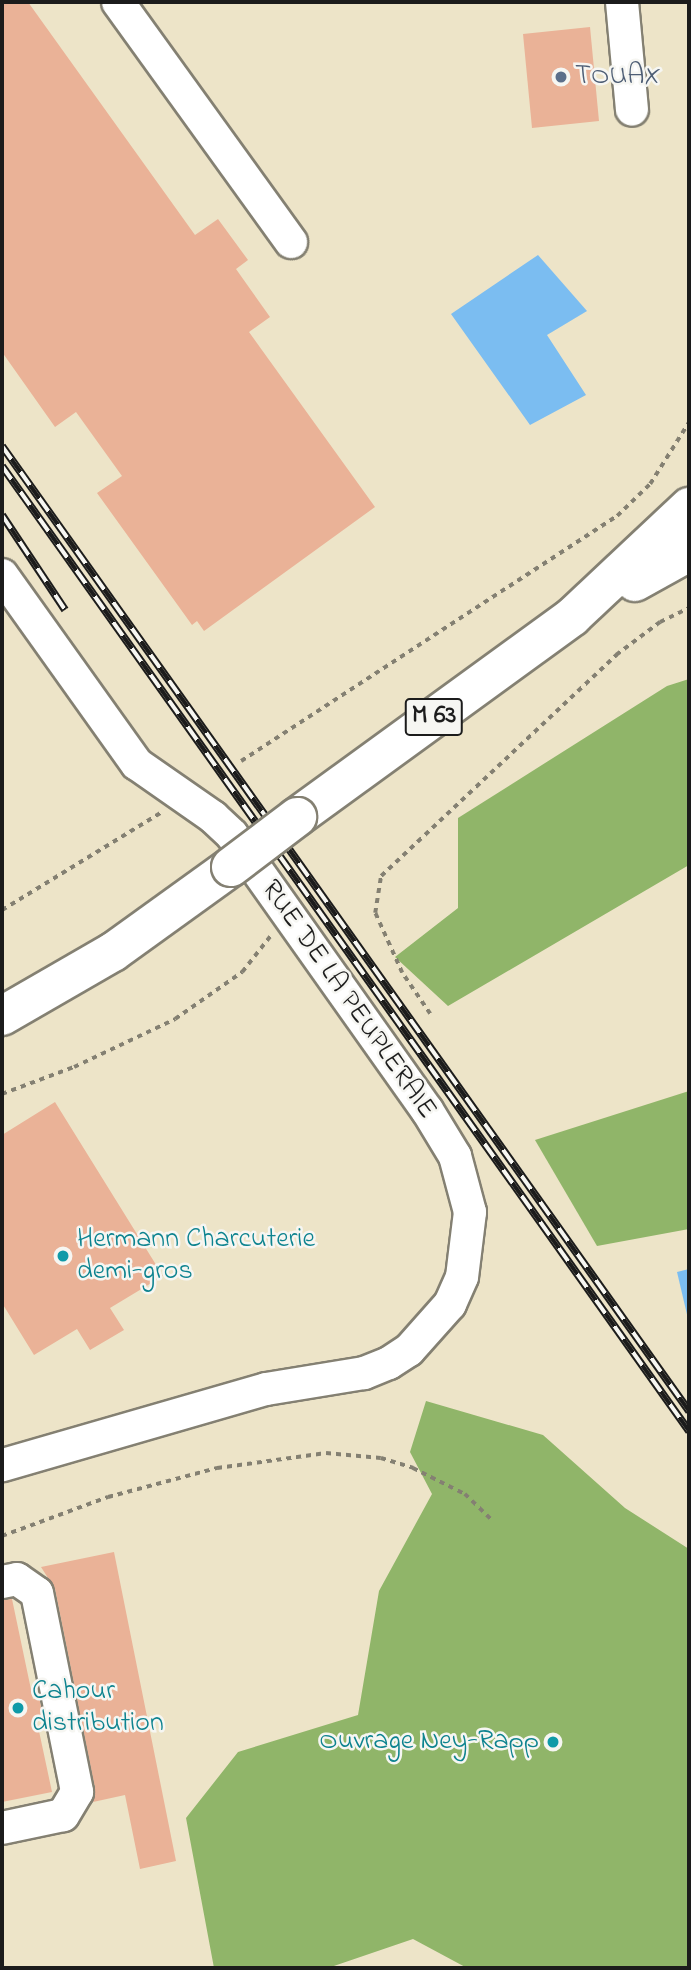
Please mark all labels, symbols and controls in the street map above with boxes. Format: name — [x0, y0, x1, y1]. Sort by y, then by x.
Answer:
place label: TOUAX — [575, 60, 661, 94]
marker: TOUAX — [553, 69, 569, 85]
road number: M 63 — [404, 694, 464, 740]
street label: RUE DE LA PEUPLERAIE — [253, 874, 443, 1126]
place label: Hermann Charcuterie demi-gros — [77, 1223, 315, 1289]
marker: Hermann Charcuterie demi-gros — [55, 1248, 71, 1264]
place label: Cahour distribution — [32, 1675, 164, 1741]
marker: Cahour distribution — [10, 1700, 26, 1716]
place label: Ouvrage Ney-Rapp — [319, 1725, 539, 1759]
marker: Ouvrage Ney-Rapp — [545, 1734, 561, 1750]

